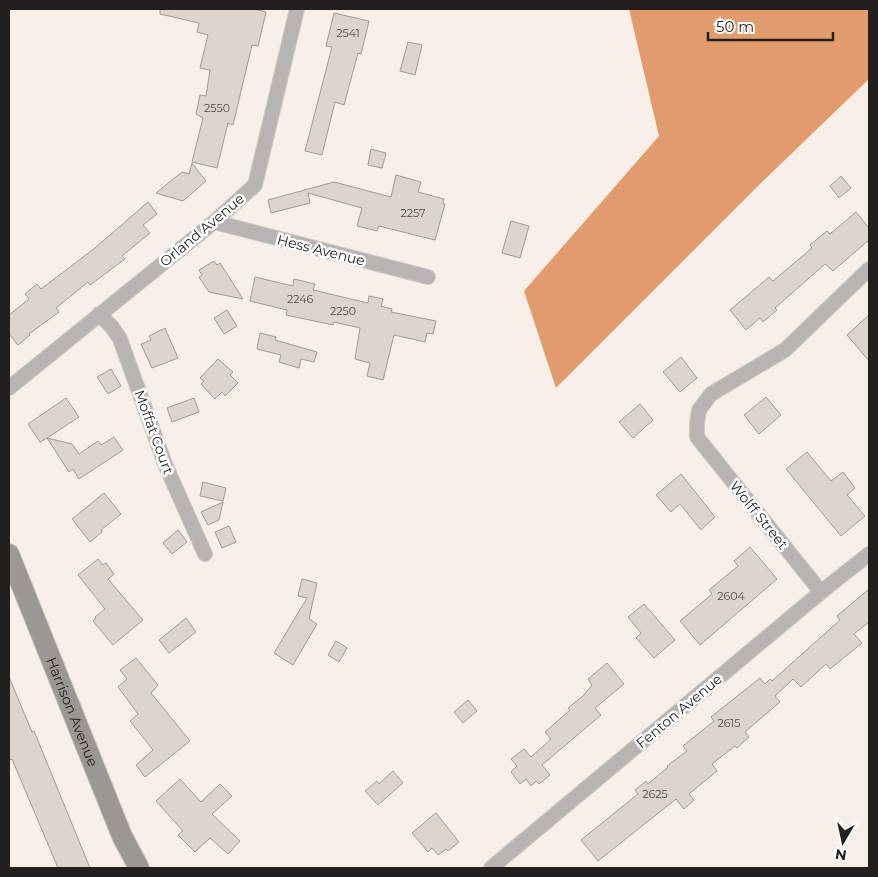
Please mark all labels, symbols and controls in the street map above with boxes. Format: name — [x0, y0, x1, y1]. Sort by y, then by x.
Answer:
scale bar — [708, 10, 833, 42]
text: 50 m — [716, 17, 754, 36]
house number: 2541 — [336, 26, 360, 40]
house number: 2550 — [204, 101, 230, 115]
street label: Orland Avenue — [156, 189, 248, 271]
house number: 2257 — [400, 206, 426, 220]
street label: Hess Avenue — [275, 230, 367, 270]
house number: 2246 — [287, 292, 313, 306]
house number: 2250 — [330, 304, 356, 318]
street label: Moffat Court — [130, 387, 178, 477]
street label: Wolff Street — [726, 477, 792, 553]
house number: 2604 — [717, 589, 745, 603]
street label: Harrison Avenue — [42, 655, 102, 769]
street label: Fenton Avenue — [632, 670, 726, 752]
house number: 2615 — [717, 716, 741, 730]
house number: 2625 — [642, 787, 668, 801]
north arrow — [818, 817, 868, 867]
text: N — [834, 845, 848, 865]

